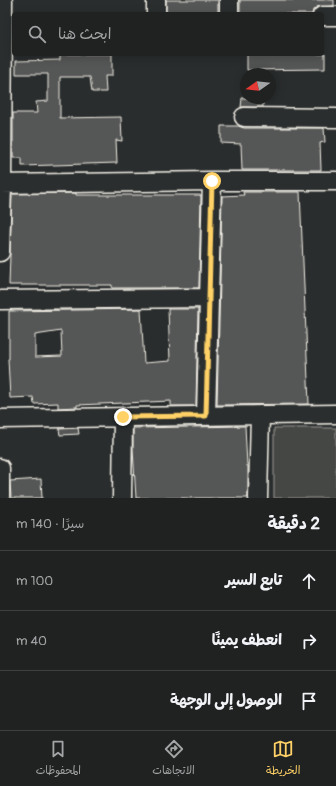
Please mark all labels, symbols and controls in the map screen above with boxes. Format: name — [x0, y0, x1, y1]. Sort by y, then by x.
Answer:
search box — [12, 12, 324, 56]
icon: search — [26, 23, 48, 45]
text: ابحث هنا — [58, 25, 111, 44]
north arrow — [240, 68, 276, 104]
route start — [203, 172, 221, 190]
route end — [114, 408, 132, 426]
text: 2 دقيقة — [268, 513, 320, 534]
text: سيرًا · 140 m — [16, 516, 84, 532]
icon: ahead — [298, 570, 320, 592]
text: تابع السير — [225, 571, 282, 590]
text: 100 m — [16, 573, 53, 589]
icon: right — [298, 630, 320, 652]
text: انعطف يمينًا — [212, 631, 282, 650]
text: 40 m — [16, 633, 47, 649]
icon: arrive — [298, 690, 320, 712]
text: الوصول إلى الوجهة — [170, 691, 282, 710]
tab: المحفوظات — [36, 738, 81, 780]
tab: الاتجاهات — [152, 738, 195, 780]
tab: الخريطة — [266, 738, 300, 780]

